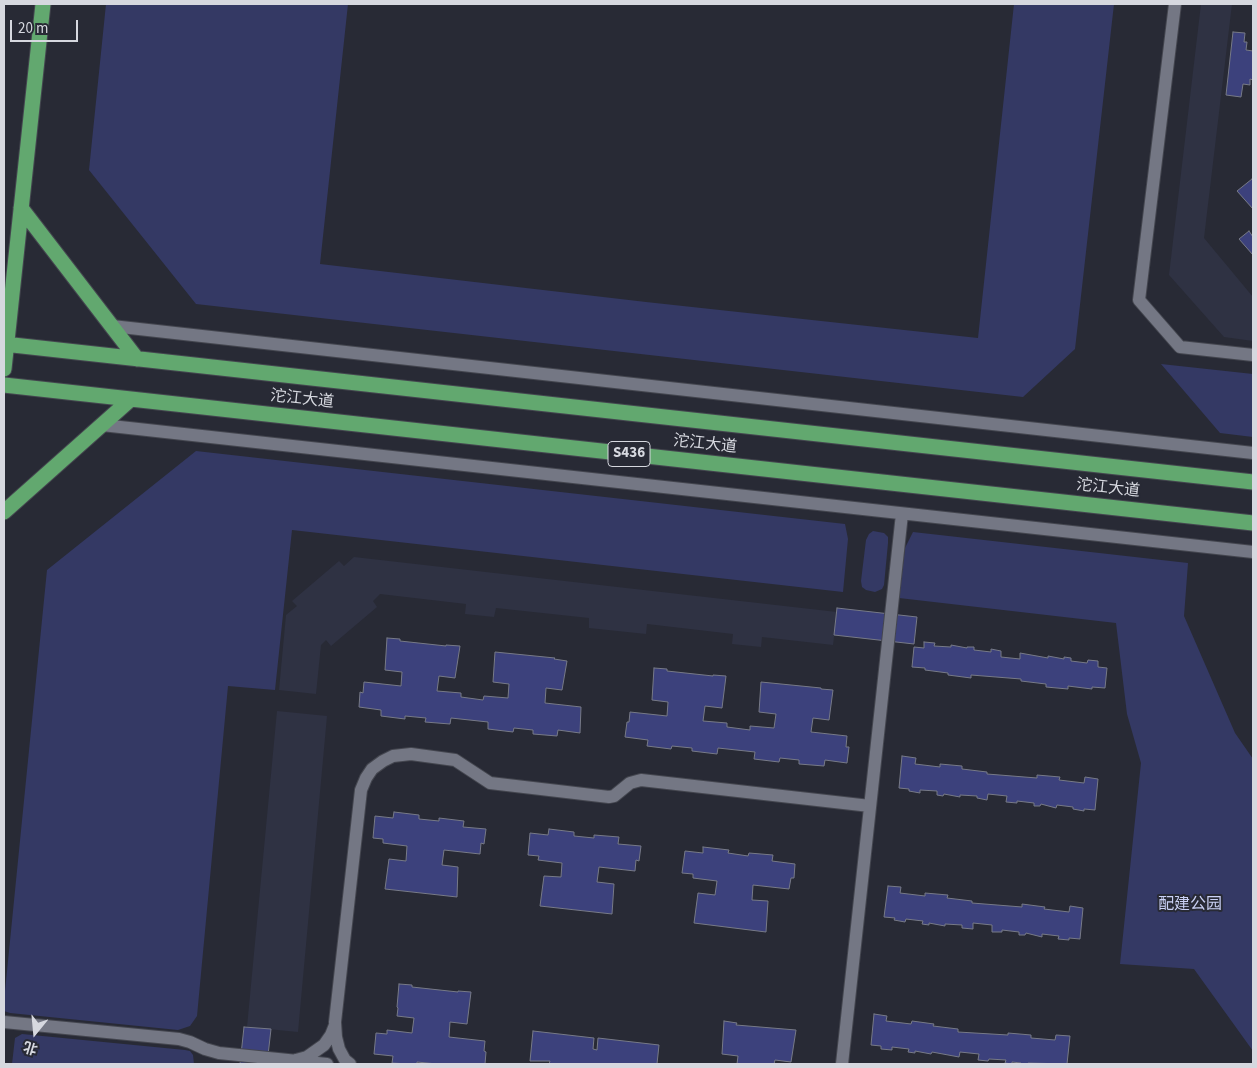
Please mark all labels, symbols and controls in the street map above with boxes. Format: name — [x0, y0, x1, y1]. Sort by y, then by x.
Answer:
scale bar — [12, 10, 80, 42]
text: 20 m — [18, 18, 48, 39]
street label: 沱江大道 — [269, 387, 335, 413]
street label: 沱江大道 — [672, 432, 738, 458]
road number: S436 — [608, 442, 650, 466]
street label: 沱江大道 — [1075, 476, 1141, 502]
park label: 配建公园 — [1158, 895, 1222, 915]
north arrow — [10, 1008, 60, 1058]
text: 北 — [21, 1036, 40, 1059]

